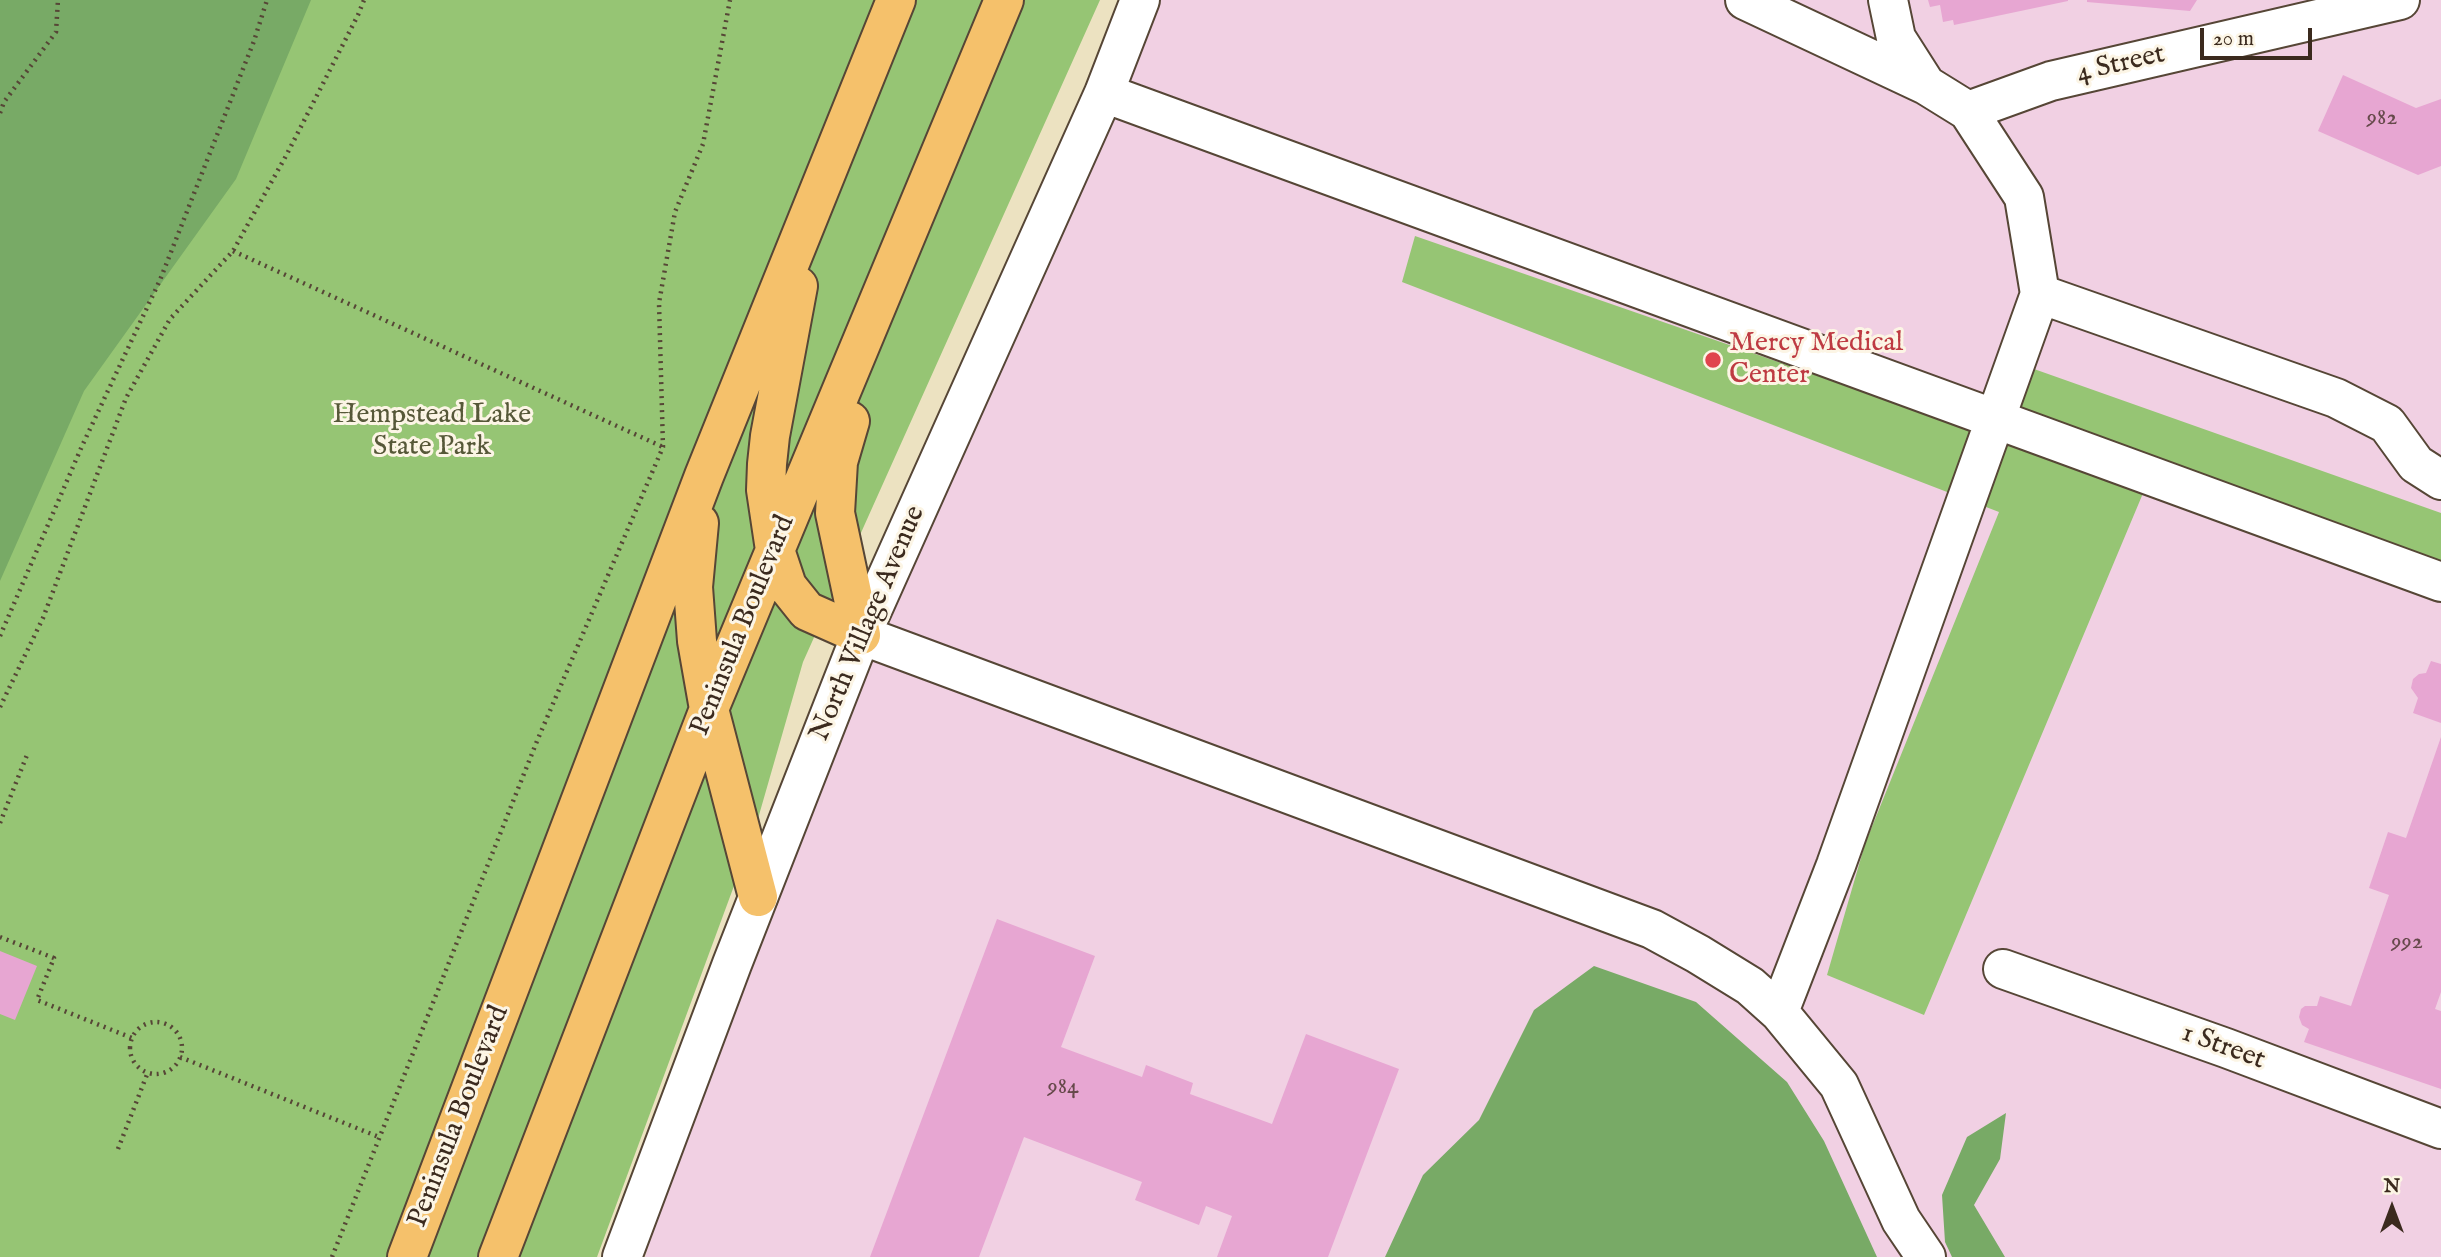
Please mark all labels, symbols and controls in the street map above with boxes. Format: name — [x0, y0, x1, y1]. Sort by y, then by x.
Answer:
scale bar — [2203, 14, 2315, 58]
text: 20 m — [2213, 26, 2254, 53]
street label: 4 Street — [2074, 39, 2168, 91]
house number: 982 — [2366, 105, 2398, 133]
place label: Mercy Medical Center — [1729, 327, 1903, 393]
marker: Mercy Medical Center — [1703, 350, 1723, 370]
park label: Hempstead Lake State Park — [333, 399, 531, 465]
street label: North Village Avenue — [804, 501, 934, 747]
street label: Peninsula Boulevard — [685, 511, 803, 741]
house number: 992 — [2391, 929, 2423, 957]
street label: Peninsula Boulevard — [402, 1002, 518, 1232]
street label: 1 Street — [2177, 1017, 2269, 1079]
house number: 984 — [1047, 1074, 1079, 1102]
north arrow — [2357, 1173, 2427, 1243]
text: N — [2384, 1175, 2400, 1199]

